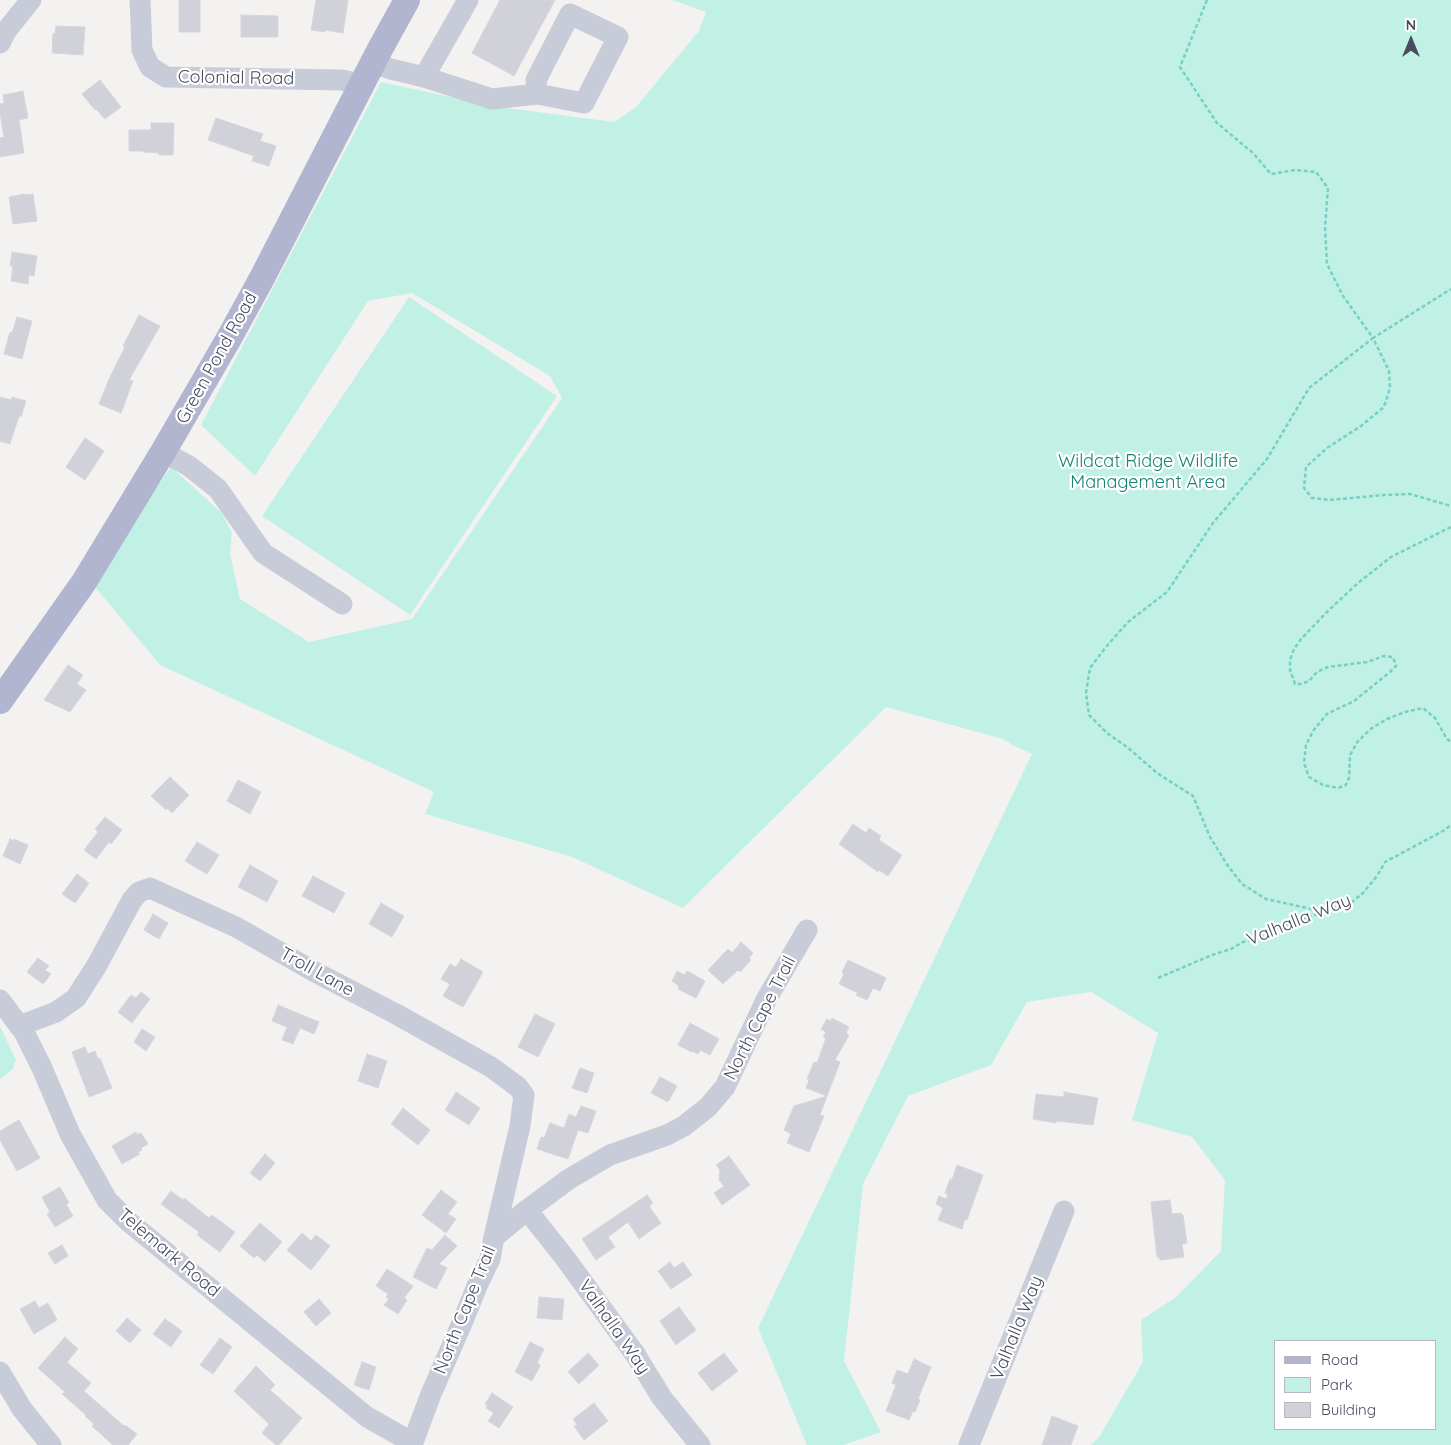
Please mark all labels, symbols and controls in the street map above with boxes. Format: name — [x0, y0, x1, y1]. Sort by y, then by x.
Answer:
north arrow — [1386, 15, 1436, 65]
text: N — [1406, 16, 1416, 34]
street label: Colonial Road — [178, 66, 294, 90]
street label: Green Pond Road — [172, 288, 262, 428]
park label: Wildcat Ridge Wildlife Management Area — [1058, 451, 1238, 494]
street label: Valhalla Way — [1244, 889, 1354, 951]
street label: Troll Lane — [276, 943, 358, 1001]
street label: North Cape Trail — [719, 952, 801, 1084]
street label: Telemark Road — [114, 1204, 224, 1302]
street label: North Cape Trail — [429, 1243, 501, 1377]
street label: Valhalla Way — [986, 1273, 1048, 1383]
street label: Valhalla Way — [573, 1276, 655, 1378]
legend — [1274, 1340, 1436, 1430]
text: Road — [1321, 1350, 1358, 1369]
text: Park — [1321, 1375, 1353, 1394]
text: Building — [1321, 1400, 1376, 1419]

